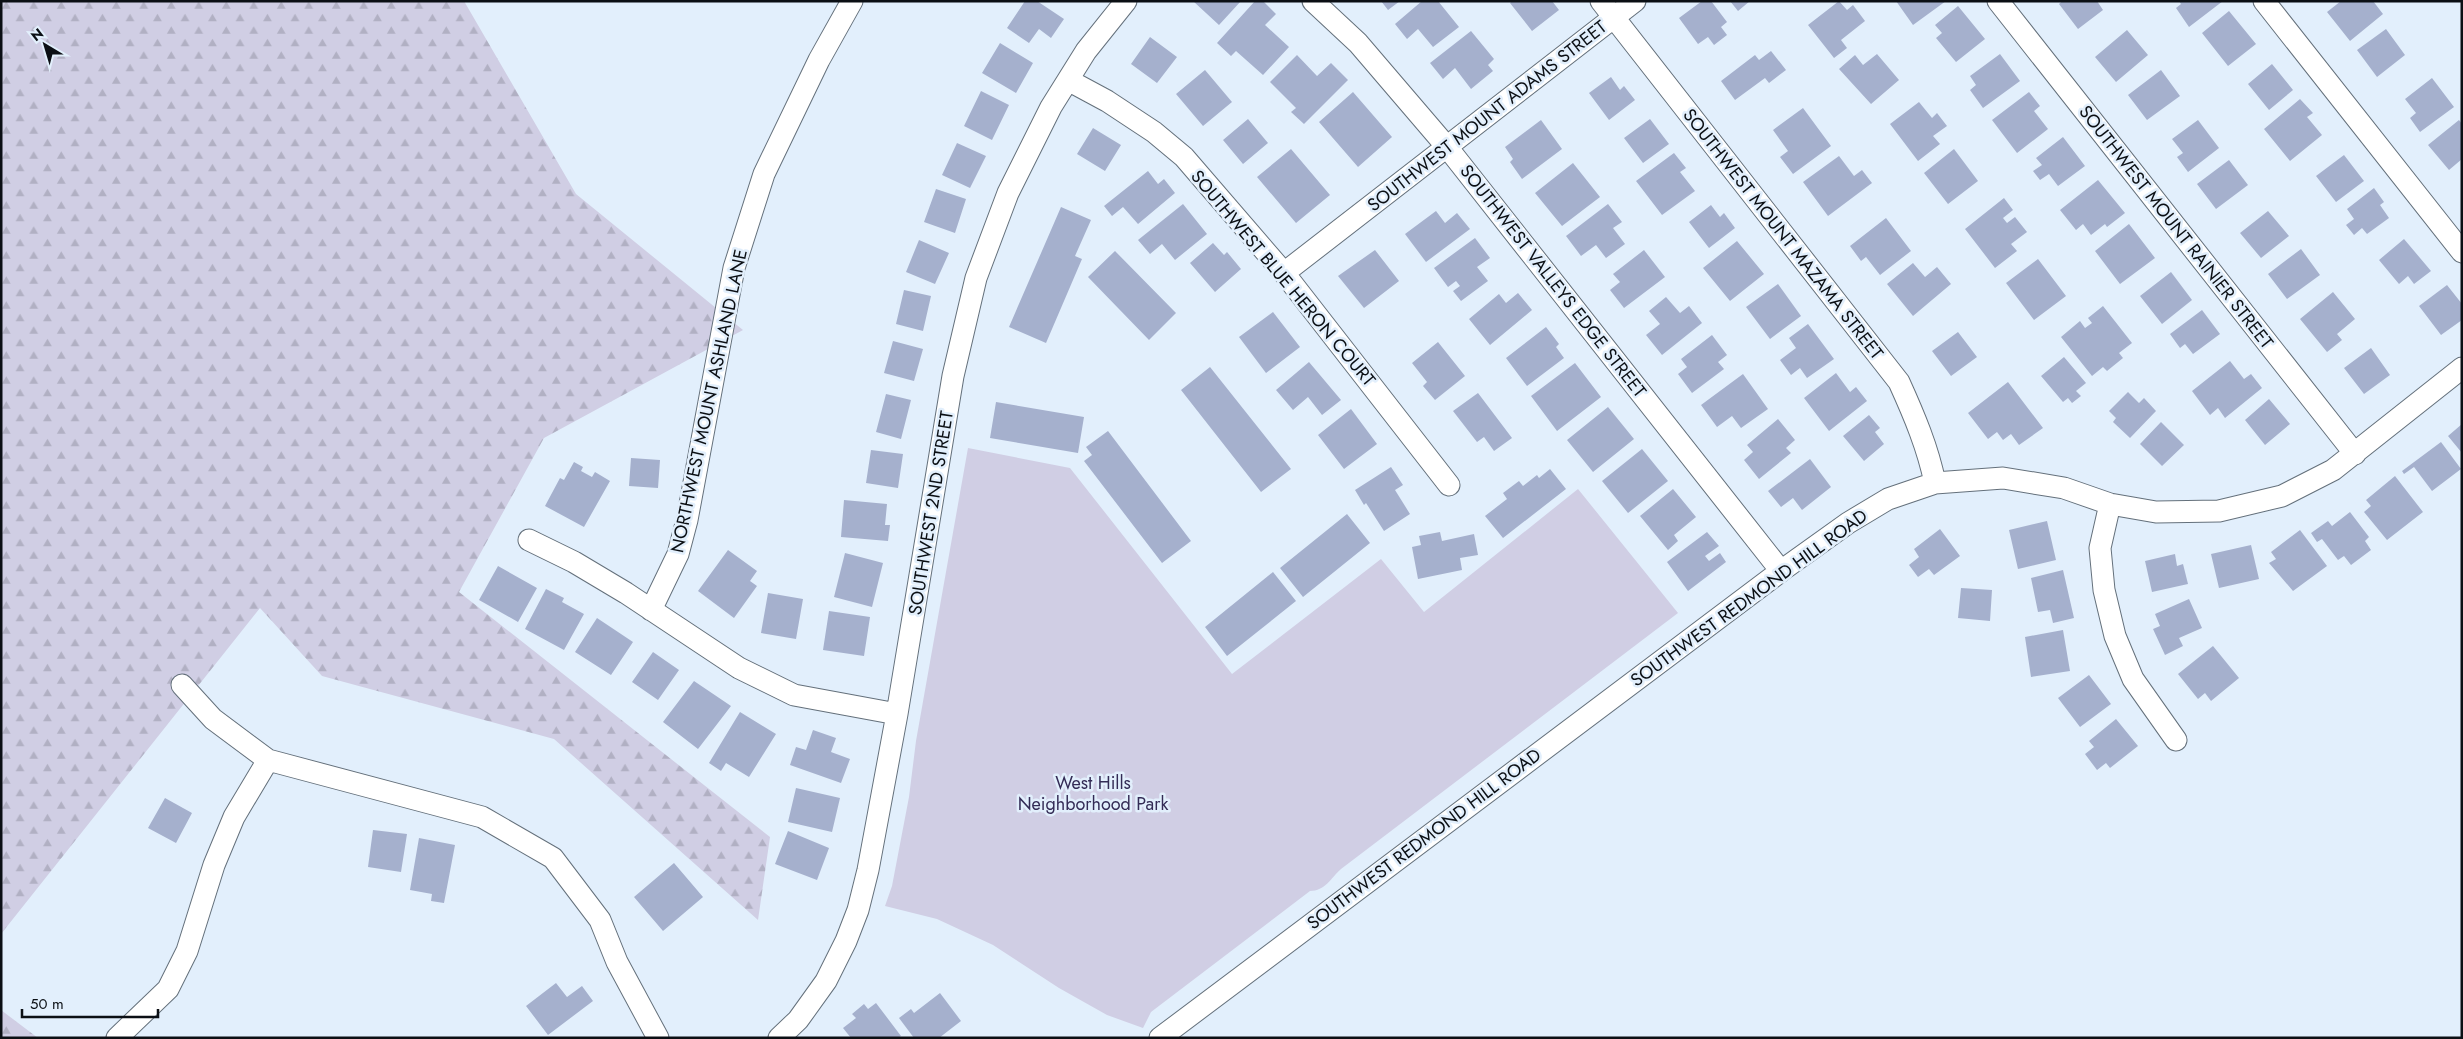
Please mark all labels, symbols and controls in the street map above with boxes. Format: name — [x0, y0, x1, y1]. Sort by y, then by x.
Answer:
street label: SOUTHWEST MOUNT ADAMS STREET — [1362, 14, 1613, 218]
north arrow — [20, 20, 70, 70]
text: N — [26, 23, 48, 46]
street label: SOUTHWEST MOUNT RAINIER STREET — [2073, 100, 2280, 355]
street label: SOUTHWEST MOUNT MAZAMA STREET — [1677, 103, 1890, 366]
street label: SOUTHWEST VALLEYS EDGE STREET — [1454, 159, 1653, 403]
street label: SOUTHWEST BLUE HERON COURT — [1185, 164, 1382, 392]
street label: NORTHWEST MOUNT ASHLAND LANE — [664, 247, 754, 555]
street label: SOUTHWEST 2ND STREET — [902, 408, 960, 617]
street label: SOUTHWEST REDMOND HILL ROAD — [1625, 503, 1873, 693]
street label: SOUTHWEST REDMOND HILL ROAD — [1301, 742, 1547, 936]
park label: West Hills Neighborhood Park — [1018, 770, 1168, 817]
scale bar — [22, 986, 159, 1018]
text: 50 m — [30, 993, 64, 1015]

